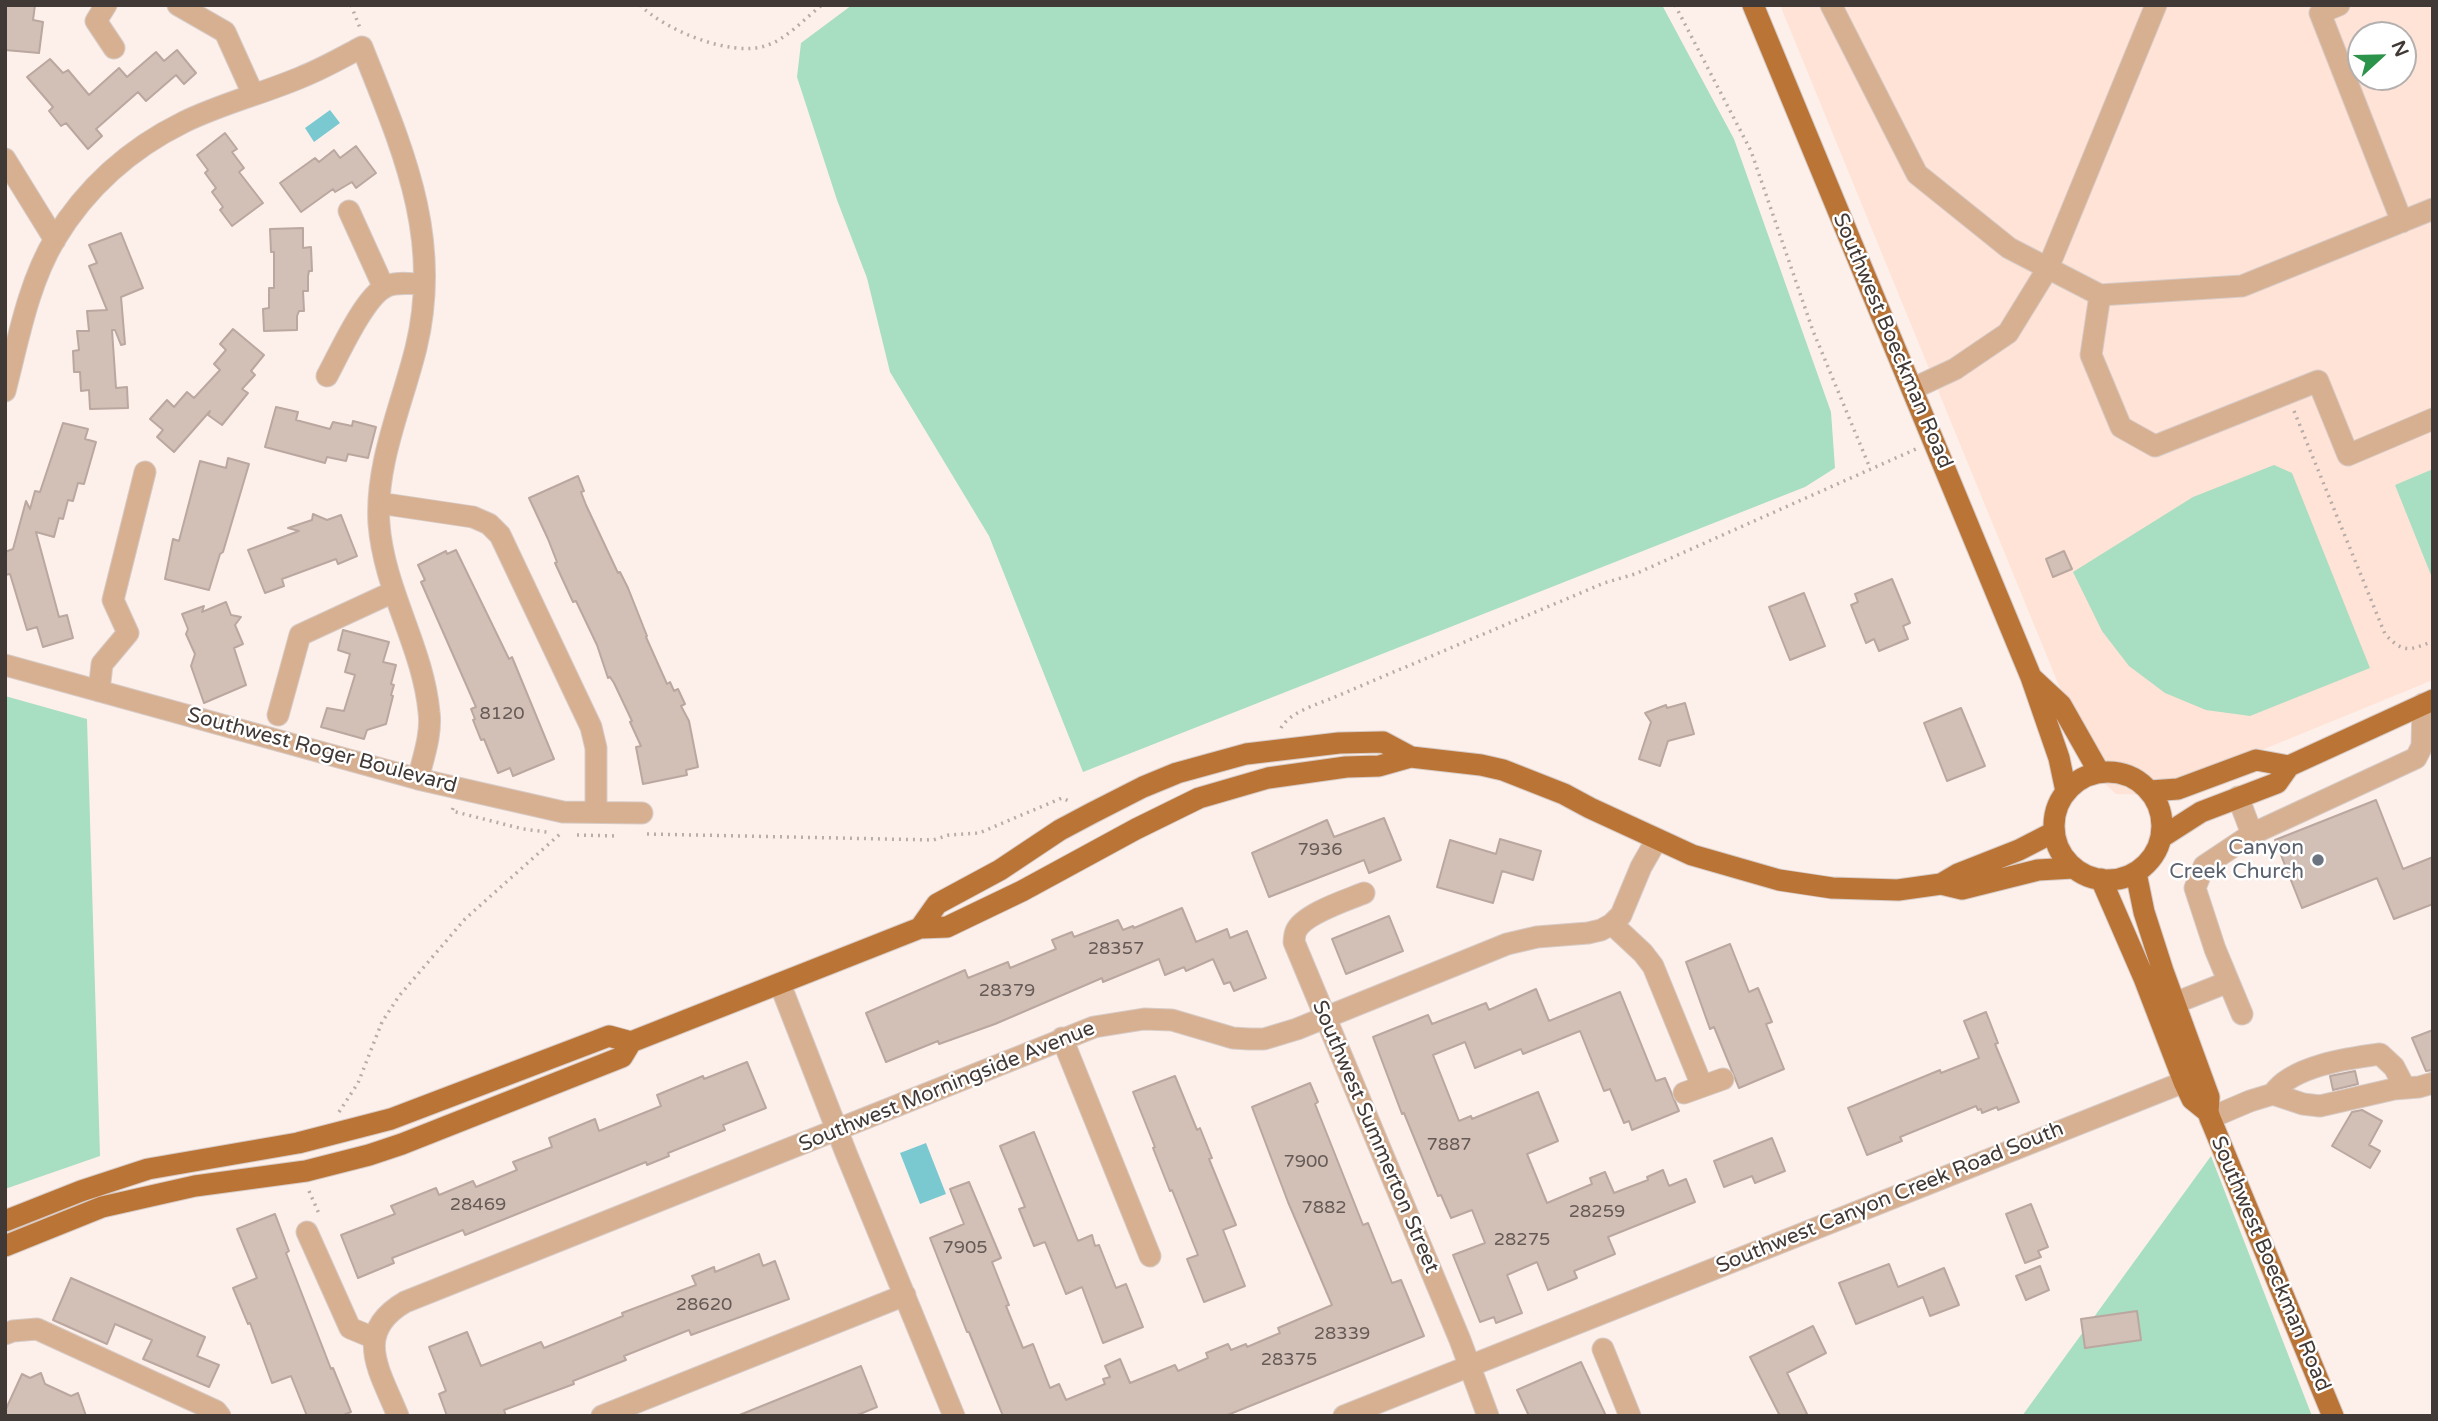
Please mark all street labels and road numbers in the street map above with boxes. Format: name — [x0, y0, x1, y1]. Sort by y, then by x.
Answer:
street label: Southwest Boeckman Road — [1827, 210, 1957, 472]
street label: Southwest Roger Boulevard — [184, 703, 460, 799]
street label: Southwest Summerton Street — [1306, 997, 1444, 1277]
street label: Southwest Morningside Avenue — [795, 1016, 1099, 1158]
street label: Southwest Canyon Creek Road South — [1713, 1117, 2067, 1279]
street label: Southwest Boeckman Road — [2205, 1133, 2335, 1395]

